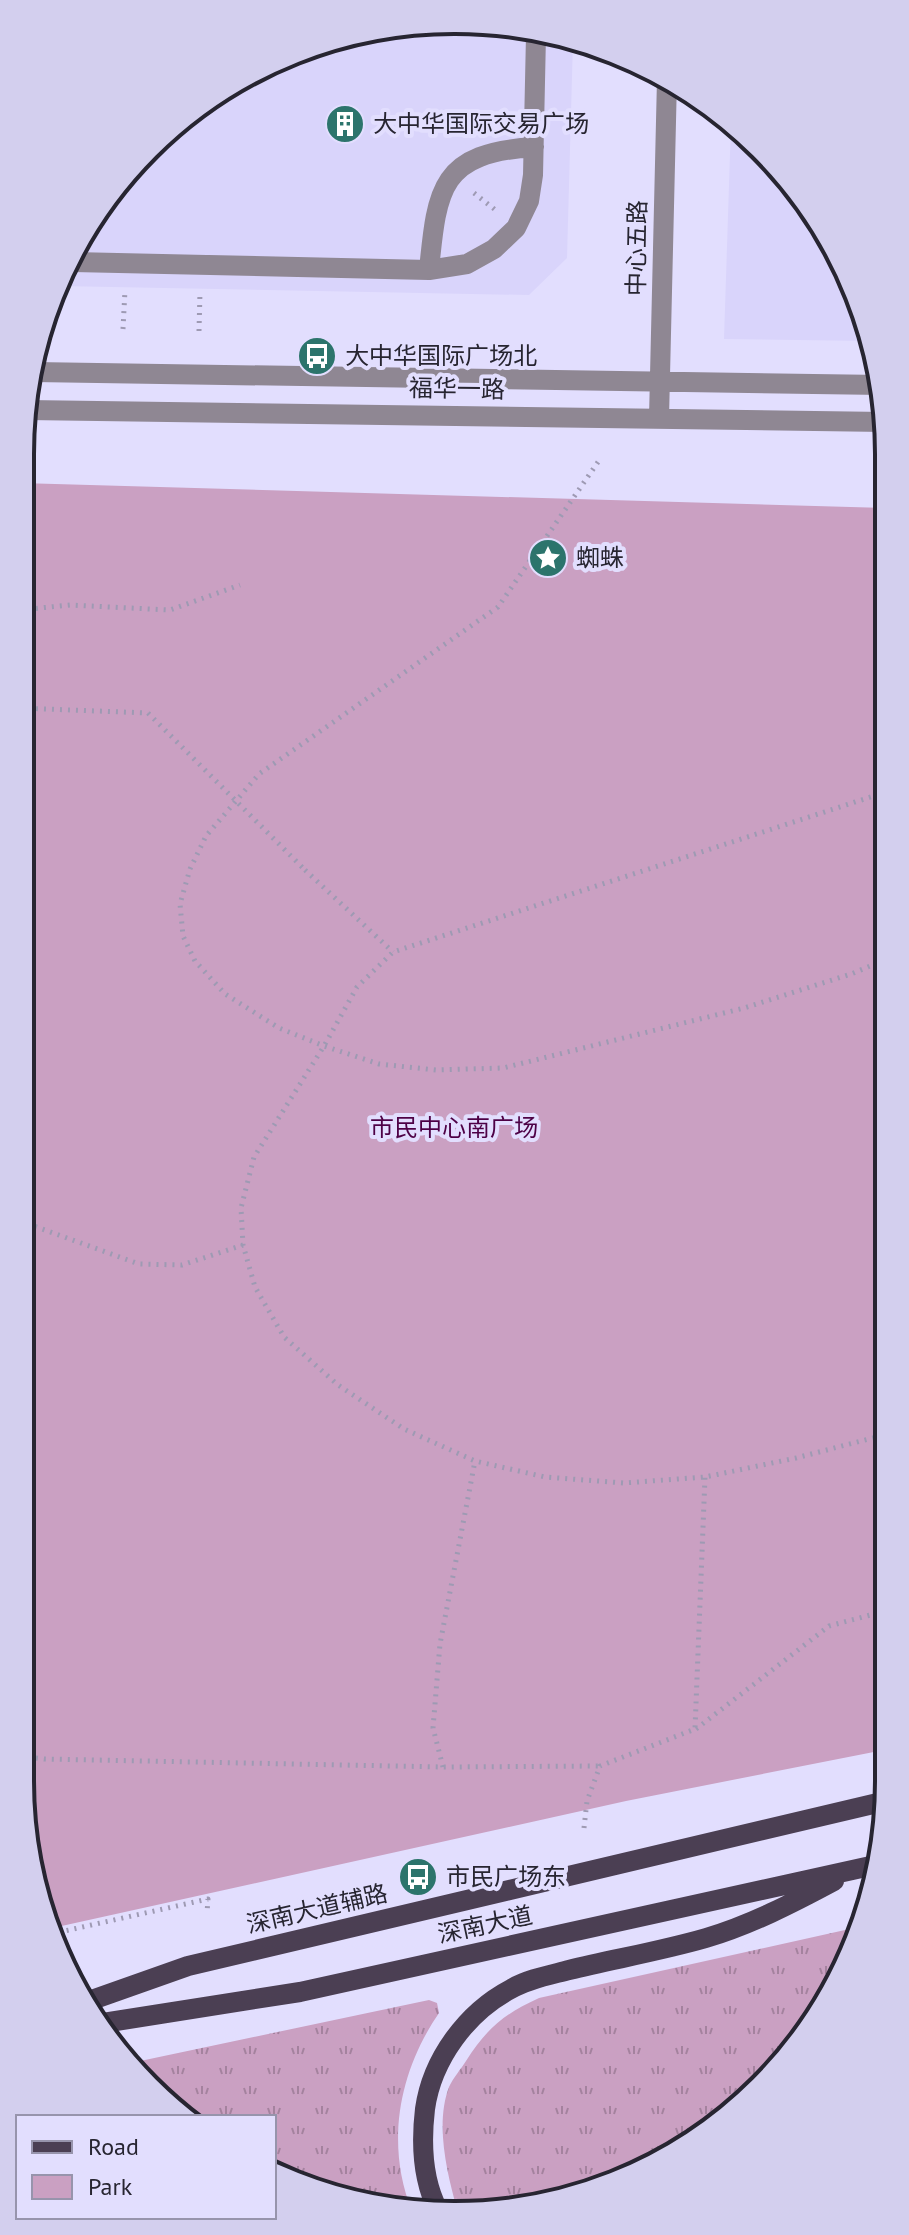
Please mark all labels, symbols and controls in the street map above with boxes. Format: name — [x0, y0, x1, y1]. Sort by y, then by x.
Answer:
building icon: 大中华国际交易广场 — [324, 103, 366, 145]
place label: 大中华国际交易广场 — [373, 108, 589, 139]
street label: 中心五路 — [620, 200, 653, 296]
bus stop icon: 大中华国际广场北 — [296, 335, 338, 377]
place label: 大中华国际广场北 — [345, 340, 537, 371]
street label: 福华一路 — [409, 372, 505, 405]
place icon: 蜘蛛 — [527, 537, 569, 579]
place label: 蜘蛛 — [576, 542, 624, 573]
park label: 市民中心南广场 — [370, 1112, 538, 1143]
bus stop icon: 市民广场东 — [397, 1856, 439, 1898]
place label: 市民广场东 — [446, 1861, 566, 1892]
street label: 深南大道辅路 — [243, 1877, 391, 1940]
street label: 深南大道 — [435, 1899, 535, 1950]
legend — [16, 2115, 276, 2219]
text: Road — [88, 2131, 139, 2162]
text: Park — [88, 2171, 133, 2202]

